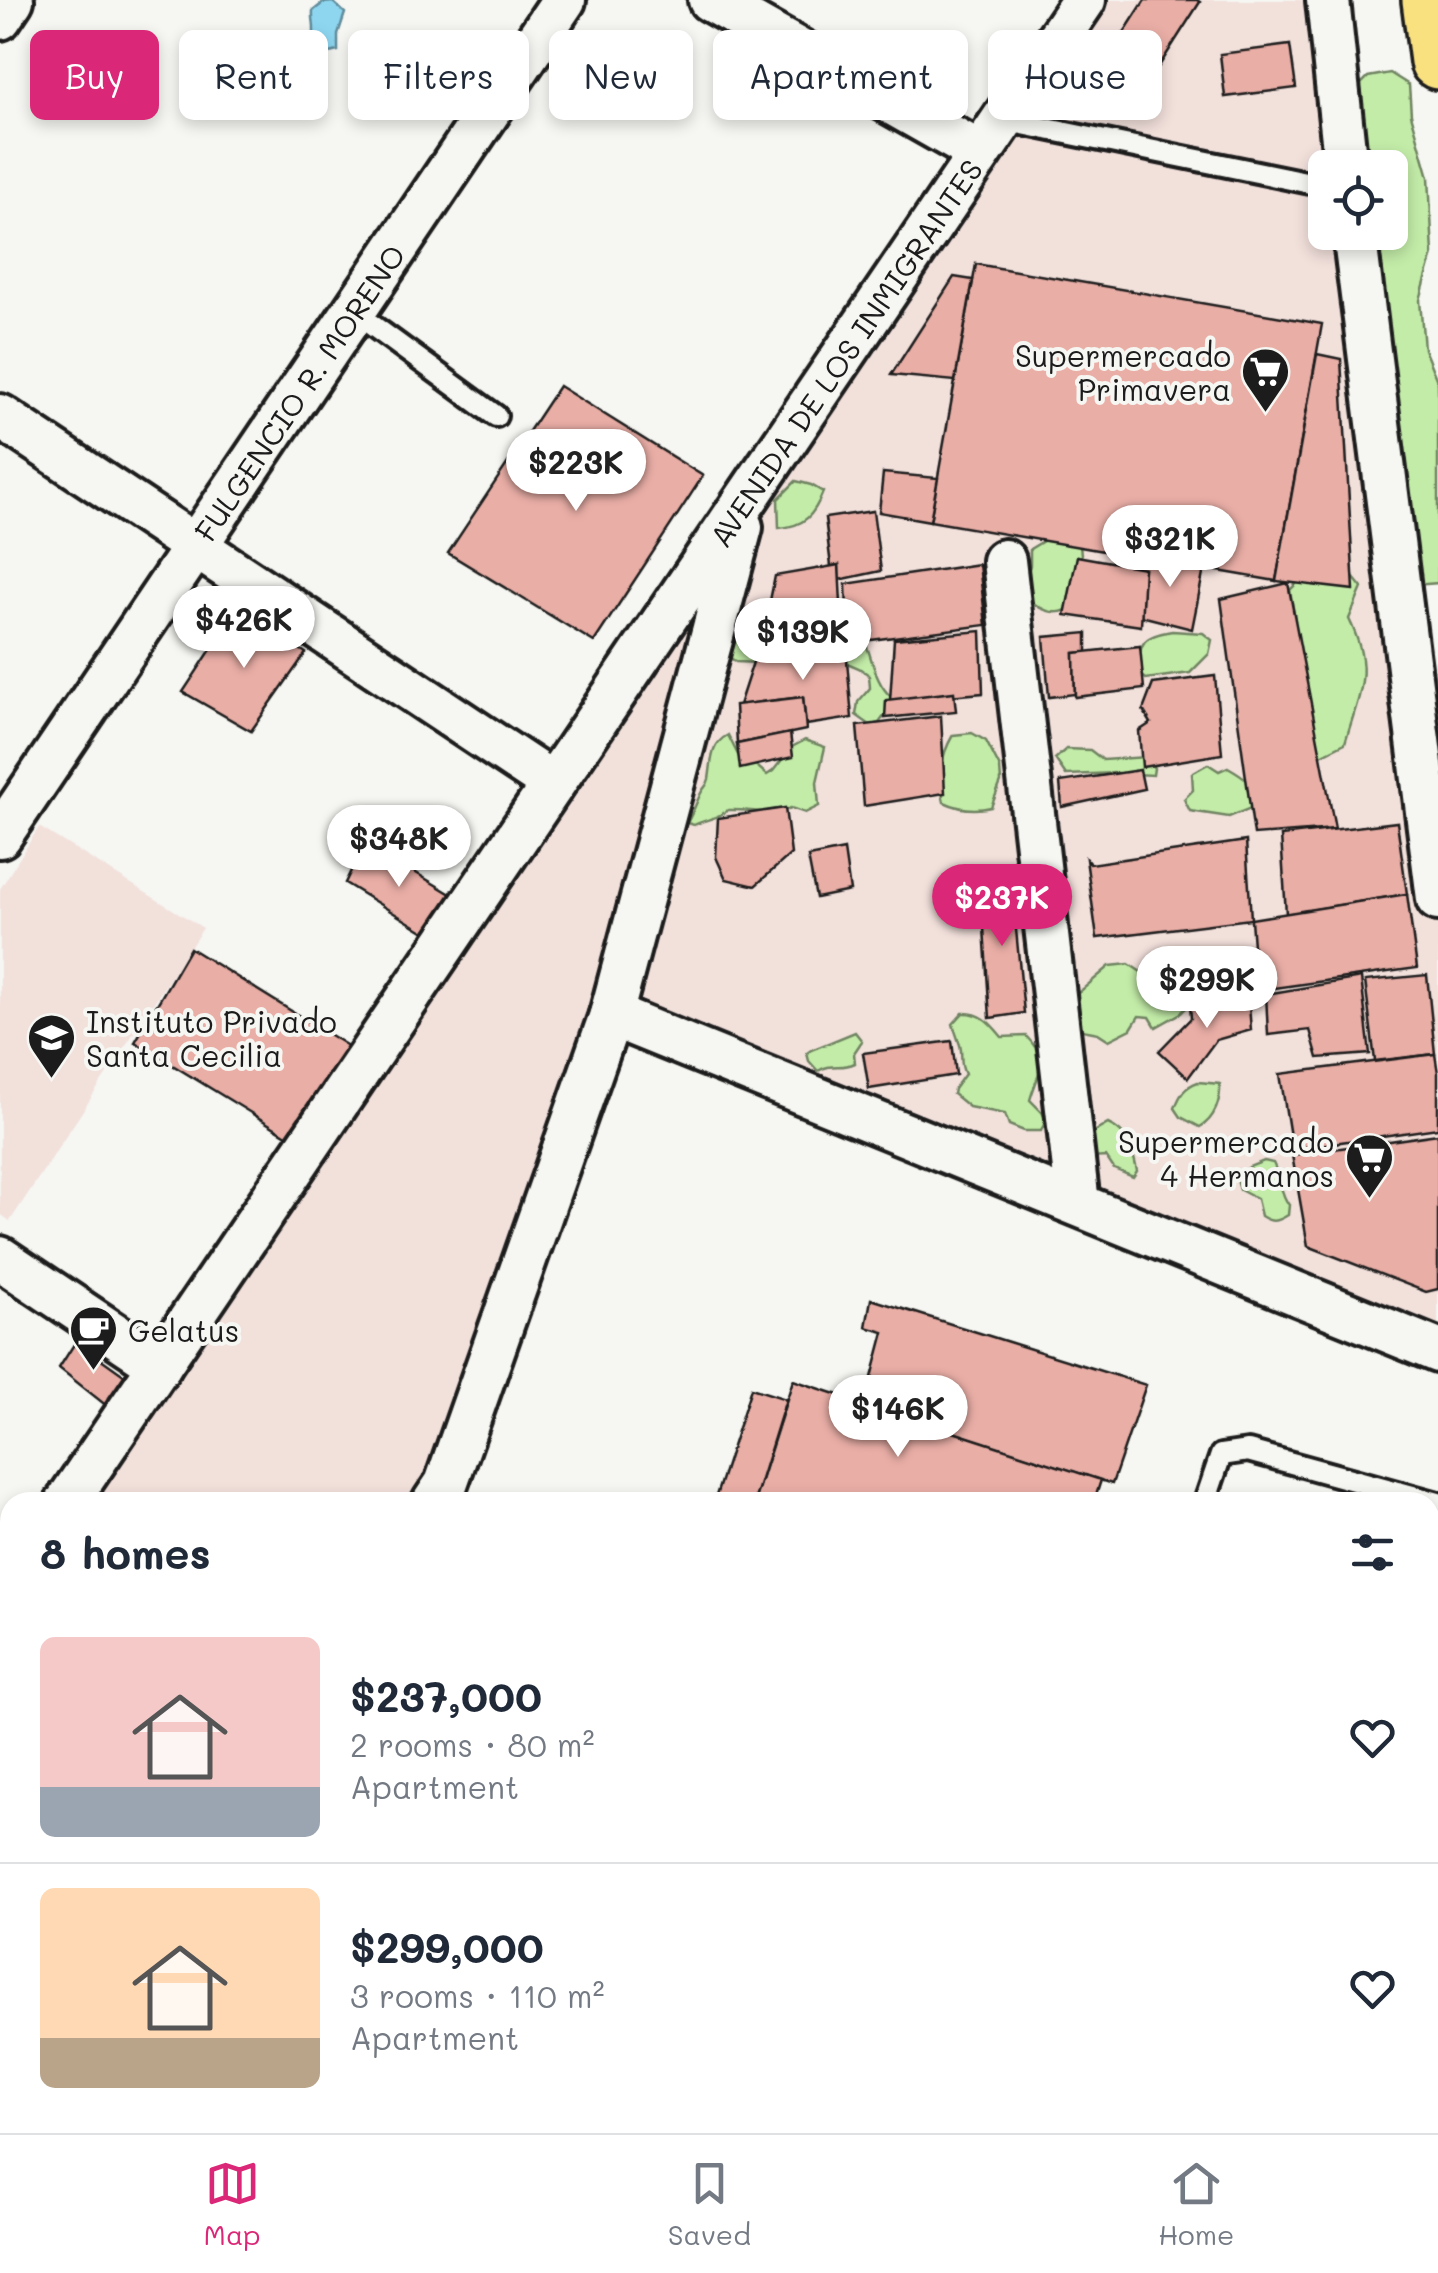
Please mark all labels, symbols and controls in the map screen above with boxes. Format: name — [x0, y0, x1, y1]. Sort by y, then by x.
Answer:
chip: Buy — [30, 30, 159, 120]
chip: Rent — [179, 30, 328, 120]
chip: Filters — [348, 30, 529, 120]
chip: New — [549, 30, 693, 120]
chip: Apartment — [713, 30, 968, 120]
chip: House — [988, 30, 1162, 120]
map controls — [1308, 150, 1408, 250]
button: locate — [1308, 150, 1408, 250]
street label: AVENIDA DE LOS INMIGRANTES — [700, 151, 991, 554]
street label: FULGENCIO R. MORENO — [185, 236, 414, 549]
place label: Supermercado Primavera — [1015, 335, 1231, 409]
supermarket icon: Supermercado Primavera — [1240, 346, 1292, 414]
pin: $223K — [506, 429, 646, 514]
text: $223K — [528, 440, 624, 482]
pin: $321K — [1100, 505, 1240, 590]
text: $321K — [1124, 516, 1216, 558]
pin: $426K — [174, 586, 314, 671]
text: $426K — [195, 597, 293, 639]
pin: $139K — [733, 598, 873, 683]
text: $139K — [756, 609, 850, 651]
pin: $348K — [329, 805, 469, 890]
text: $348K — [349, 816, 449, 858]
pin: $237K — [932, 864, 1072, 949]
text: $237K — [954, 875, 1050, 917]
pin: $299K — [1137, 946, 1277, 1031]
text: $299K — [1158, 957, 1256, 999]
place label: Instituto Privado Santa Cecilia — [86, 1001, 337, 1075]
school or university icon: Instituto Privado Santa Cecilia — [25, 1012, 77, 1080]
place label: Supermercado 4 Hermanos — [1118, 1121, 1334, 1195]
supermarket icon: Supermercado 4 Hermanos — [1343, 1132, 1395, 1200]
cafe icon: Gelatus — [67, 1304, 119, 1372]
place label: Gelatus — [128, 1310, 239, 1350]
pin: $146K — [828, 1375, 968, 1460]
text: $146K — [851, 1386, 945, 1428]
text: 8 homes — [40, 1525, 211, 1580]
icon: filters — [1345, 1525, 1400, 1580]
text: $237,000 — [350, 1668, 542, 1723]
icon: home — [120, 1677, 240, 1797]
icon: heart — [1345, 1710, 1400, 1765]
text: 2 rooms · 80 m² — [350, 1723, 595, 1765]
text: Apartment — [350, 1765, 519, 1807]
text: $299,000 — [350, 1919, 544, 1974]
icon: home — [120, 1928, 240, 2048]
icon: heart — [1345, 1961, 1400, 2016]
text: 3 rooms · 110 m² — [350, 1974, 605, 2016]
text: Apartment — [350, 2016, 519, 2058]
tab: Map — [204, 2156, 261, 2252]
tab: Saved — [668, 2156, 751, 2252]
tab: Home — [1158, 2156, 1234, 2252]

